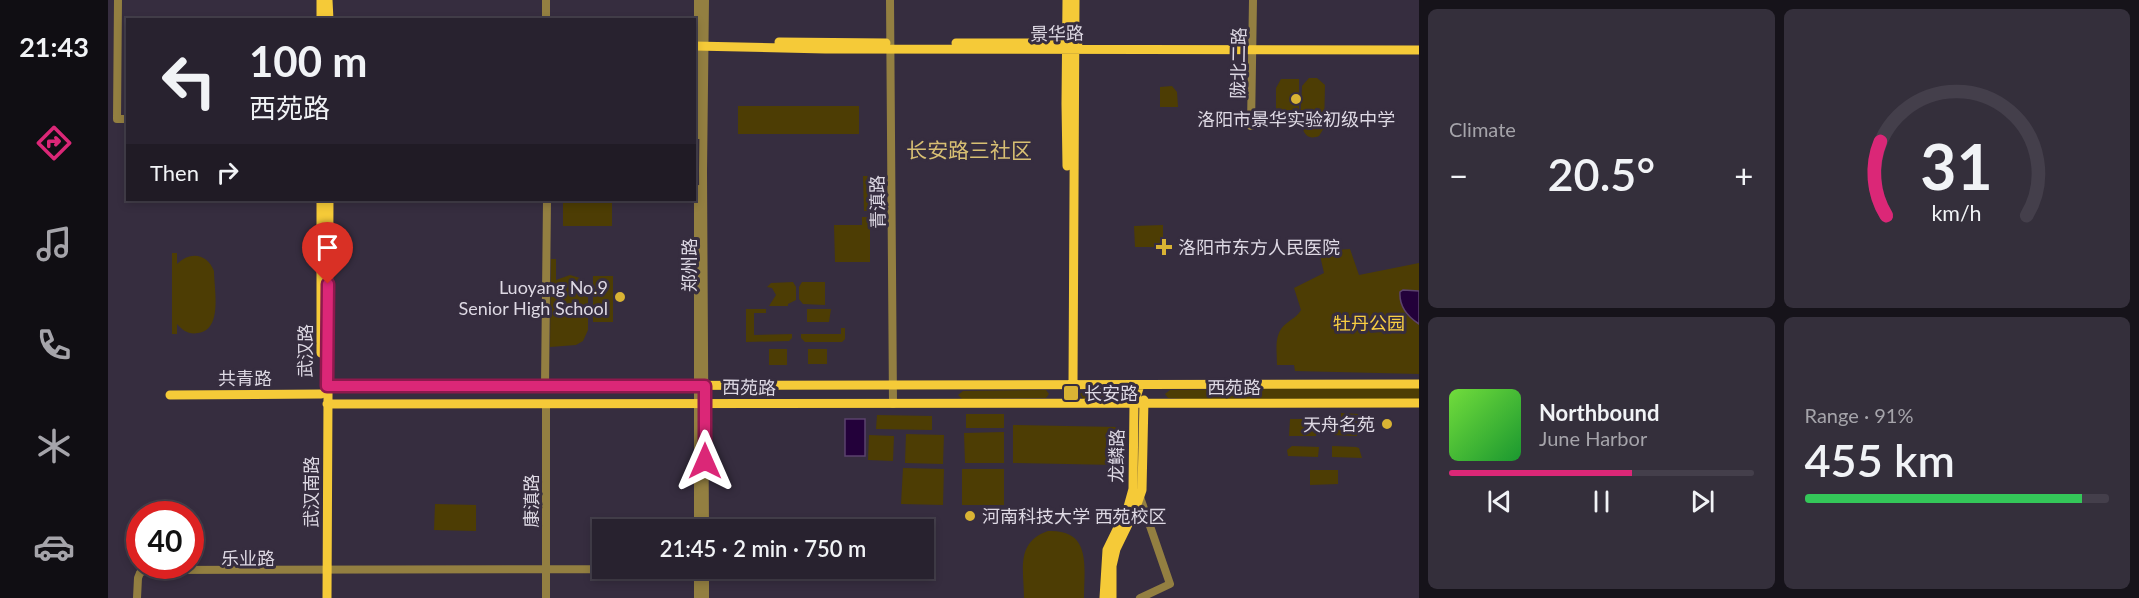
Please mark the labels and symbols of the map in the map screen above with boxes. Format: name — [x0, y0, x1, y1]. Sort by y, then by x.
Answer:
street label: 景华路 — [1030, 22, 1084, 44]
street label: 陇北二路 — [1226, 27, 1250, 99]
marker: 洛阳市景华实验初级中学 — [1289, 92, 1303, 106]
place label: 洛阳市景华实验初级中学 — [1197, 108, 1395, 130]
district label: 长安路三社区 — [906, 137, 1032, 162]
street label: 青滇路 — [866, 175, 888, 229]
pin — [302, 222, 353, 284]
place label: 洛阳市东方人民医院 — [1178, 236, 1340, 258]
street label: 郑州路 — [678, 238, 700, 292]
marker: 洛阳市东方人民医院 — [1155, 238, 1173, 256]
place label: Luoyang No.9 Senior High School — [458, 276, 608, 319]
marker: Luoyang No.9 Senior High School — [613, 290, 627, 304]
park label: 牡丹公园 — [1333, 312, 1405, 334]
street label: 武汉路 — [294, 324, 316, 378]
street label: 共青路 — [218, 367, 272, 389]
street label: 西苑路 — [722, 376, 776, 398]
street label: 西苑路 — [1207, 376, 1261, 398]
place label: 长安路 — [1084, 382, 1138, 404]
marker: 长安路 — [1062, 384, 1080, 402]
place label: 天舟名苑 — [1303, 413, 1375, 435]
marker: 天舟名苑 — [1380, 417, 1394, 431]
position arrow — [673, 429, 737, 493]
street label: 龙鳞路 — [1105, 429, 1127, 483]
street label: 武汉南路 — [300, 456, 322, 528]
street label: 康滇路 — [520, 474, 542, 528]
speed limit sign: 40 — [126, 501, 204, 579]
place label: 河南科技大学 西苑校区 — [982, 505, 1167, 527]
marker: 河南科技大学 西苑校区 — [963, 509, 977, 523]
street label: 乐业路 — [221, 547, 275, 569]

